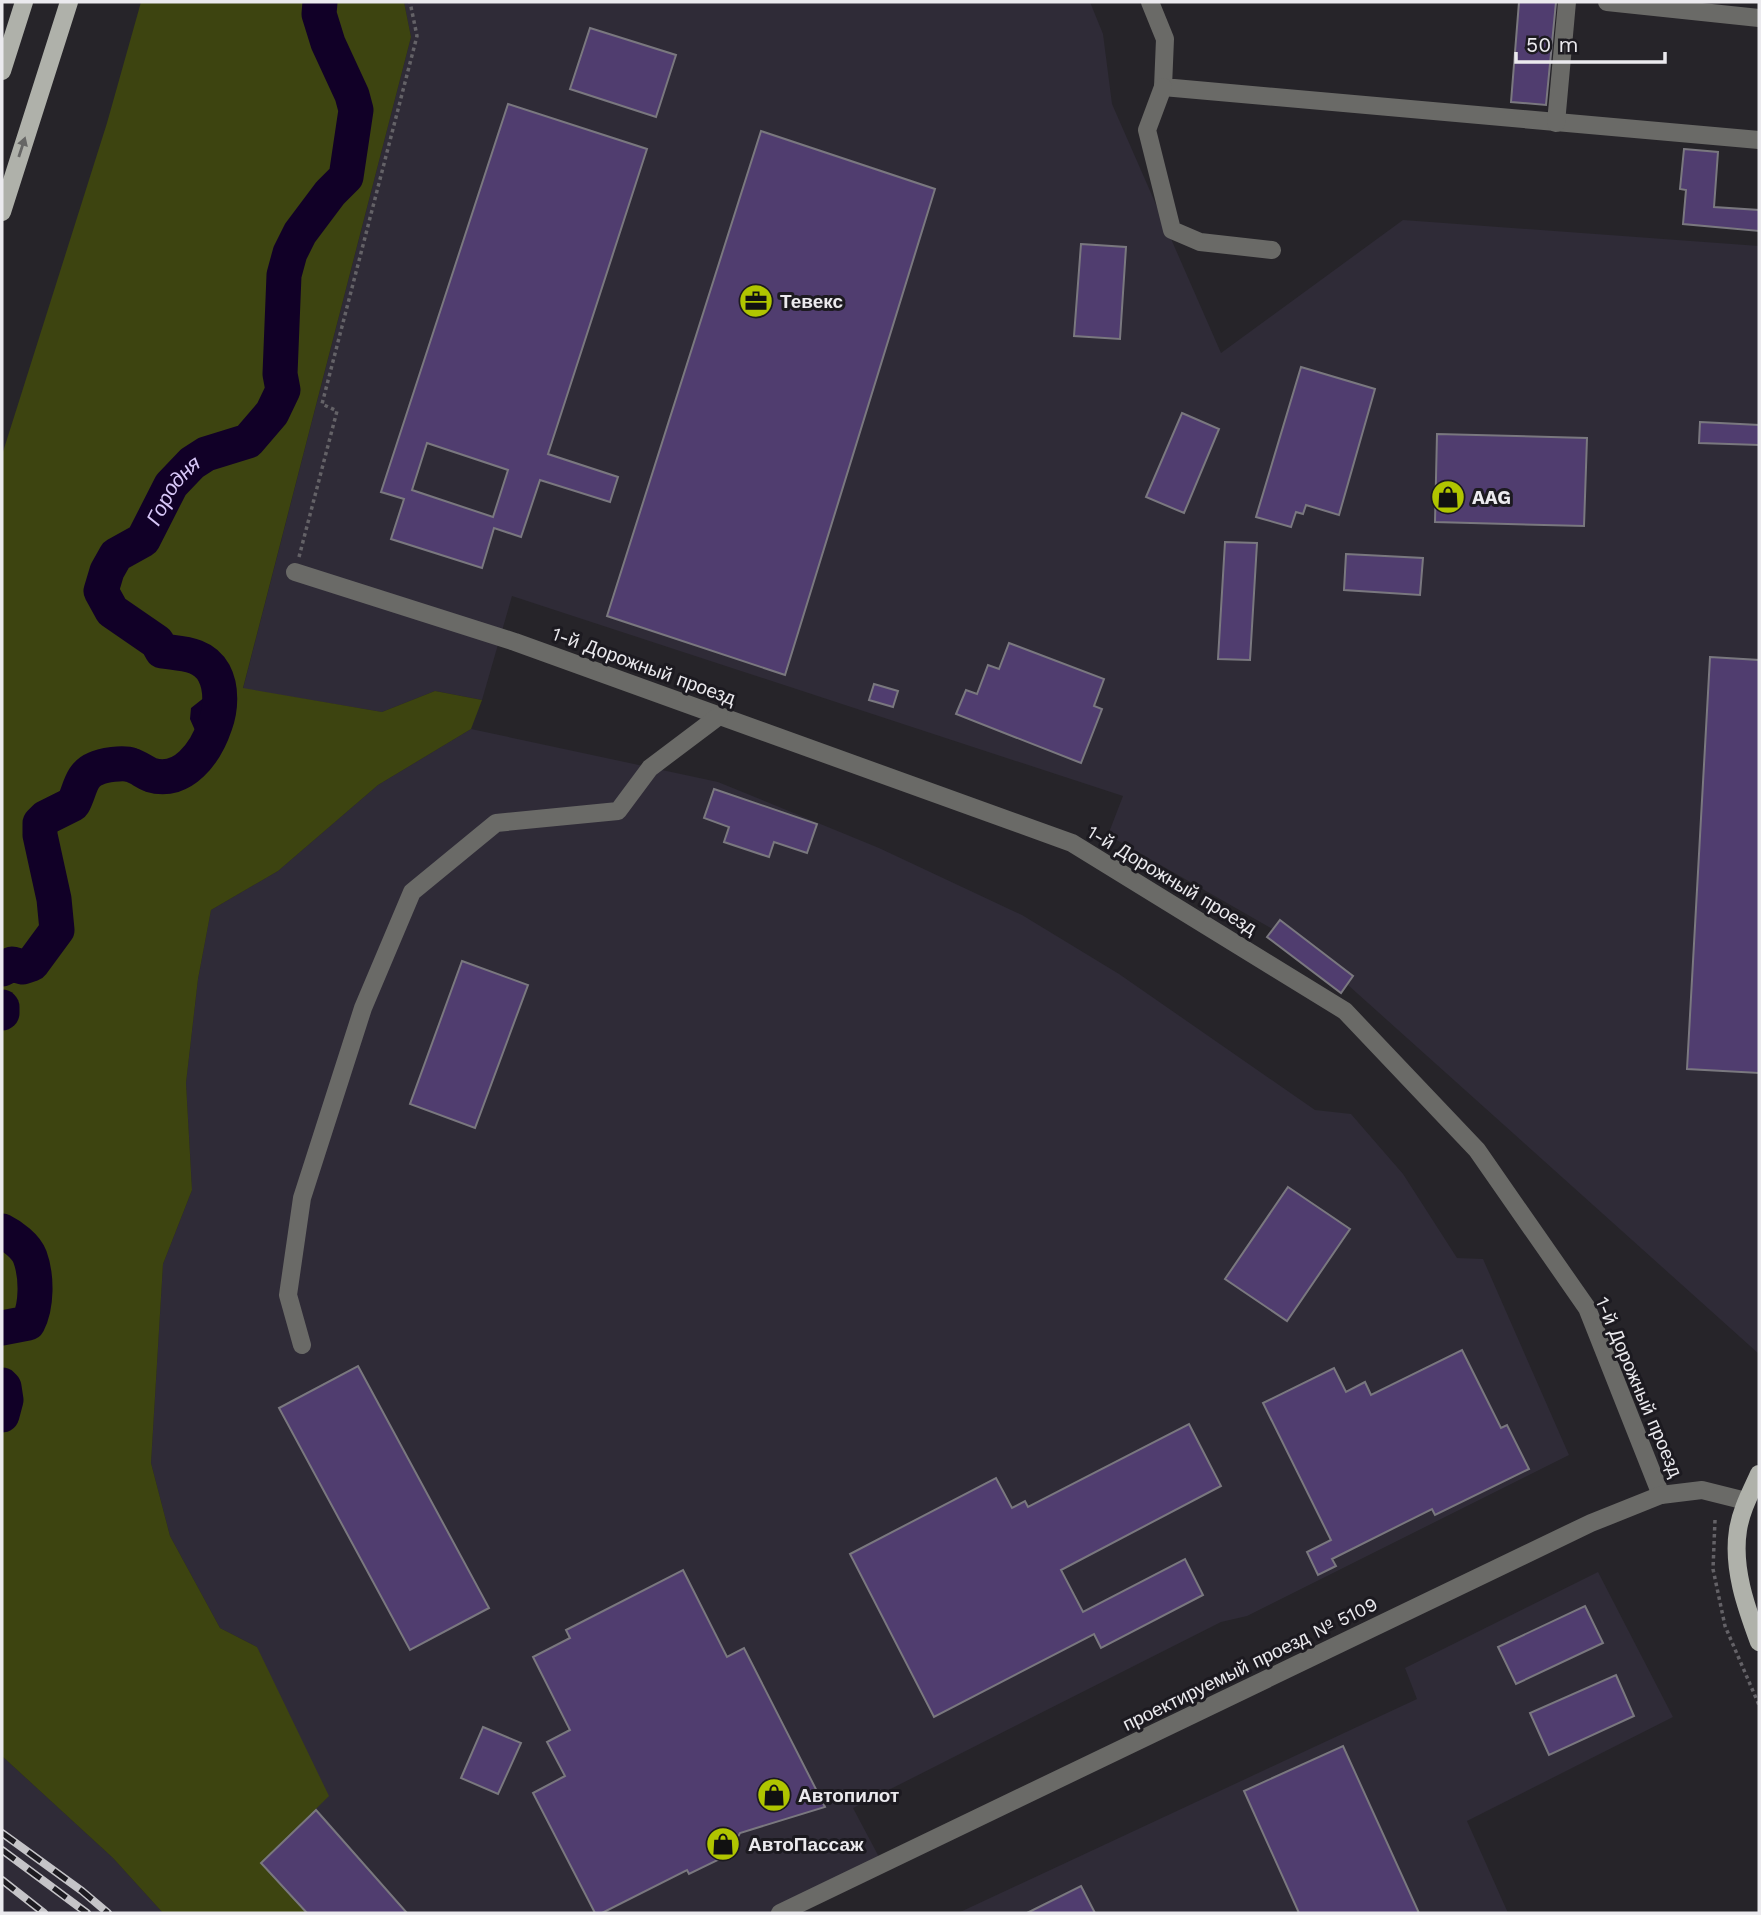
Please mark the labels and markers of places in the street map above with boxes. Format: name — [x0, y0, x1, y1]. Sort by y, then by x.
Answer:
office icon: Тевекс — [737, 282, 775, 320]
place label: Тевекс — [780, 290, 843, 313]
shop icon: AAG — [1429, 478, 1467, 516]
place label: AAG — [1472, 486, 1511, 509]
shop icon: Автопилот — [755, 1776, 793, 1814]
place label: Автопилот — [798, 1784, 899, 1807]
shop icon: АвтоПассаж — [704, 1825, 742, 1863]
place label: АвтоПассаж — [748, 1833, 864, 1856]

